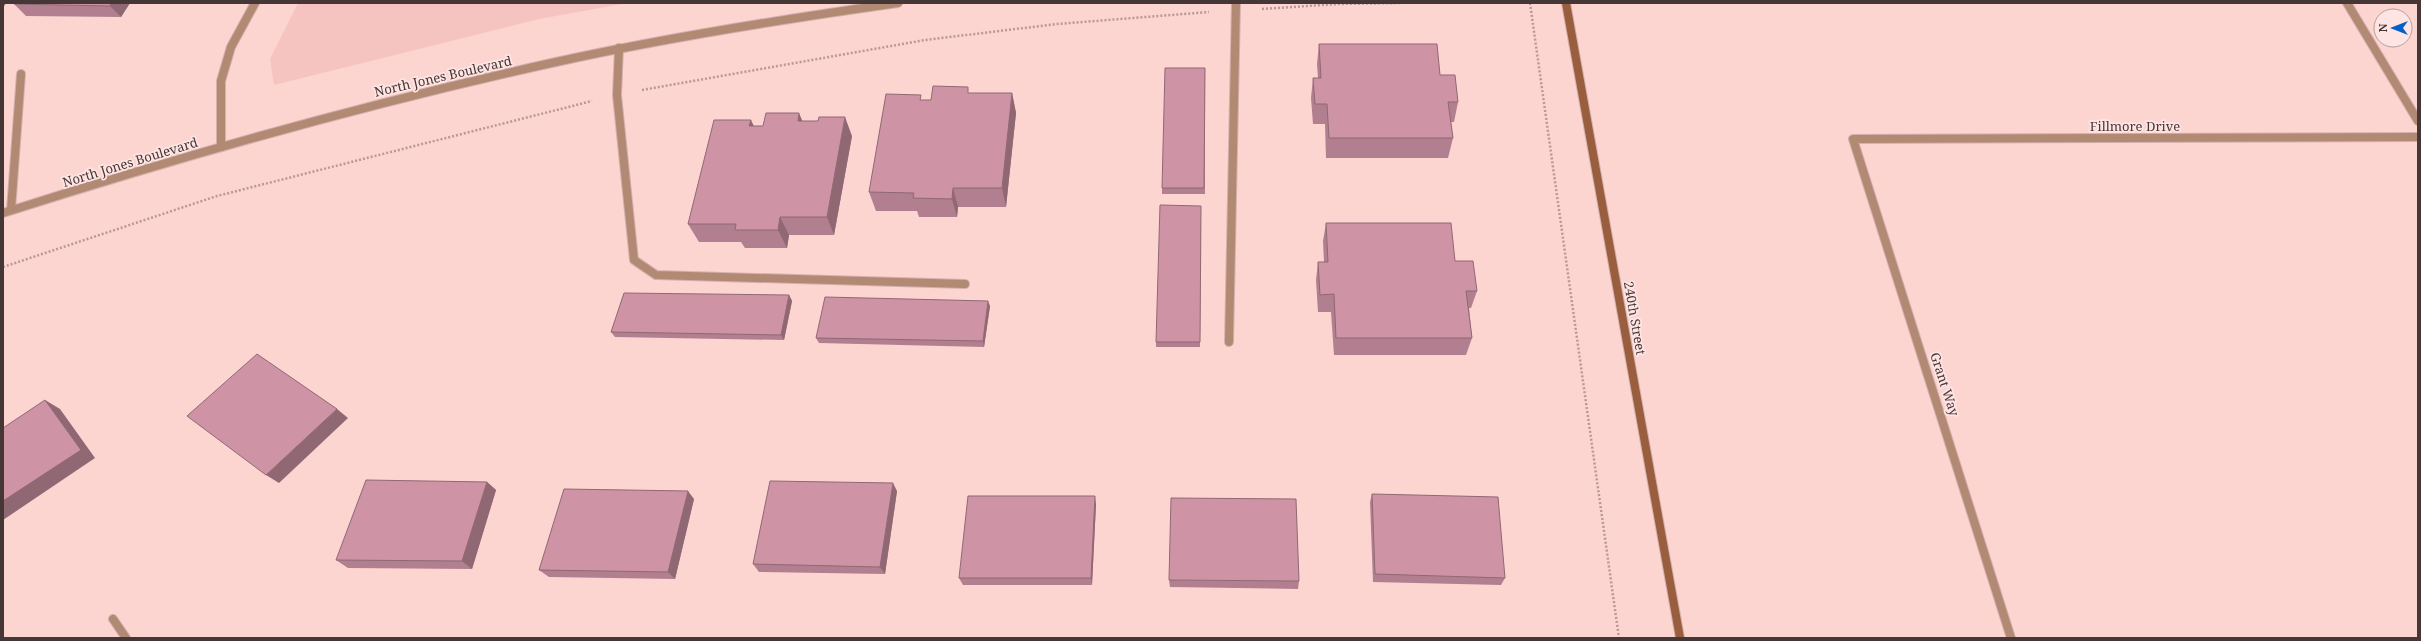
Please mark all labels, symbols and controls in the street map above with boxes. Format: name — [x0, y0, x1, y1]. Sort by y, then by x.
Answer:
north arrow — [2373, 8, 2413, 48]
text: N — [2375, 23, 2390, 32]
street label: North Jones Boulevard — [372, 51, 514, 101]
street label: Fillmore Drive — [2090, 117, 2180, 135]
street label: North Jones Boulevard — [60, 133, 200, 191]
street label: 240th Street — [1620, 280, 1650, 357]
street label: Grant Way — [1926, 350, 1964, 419]

